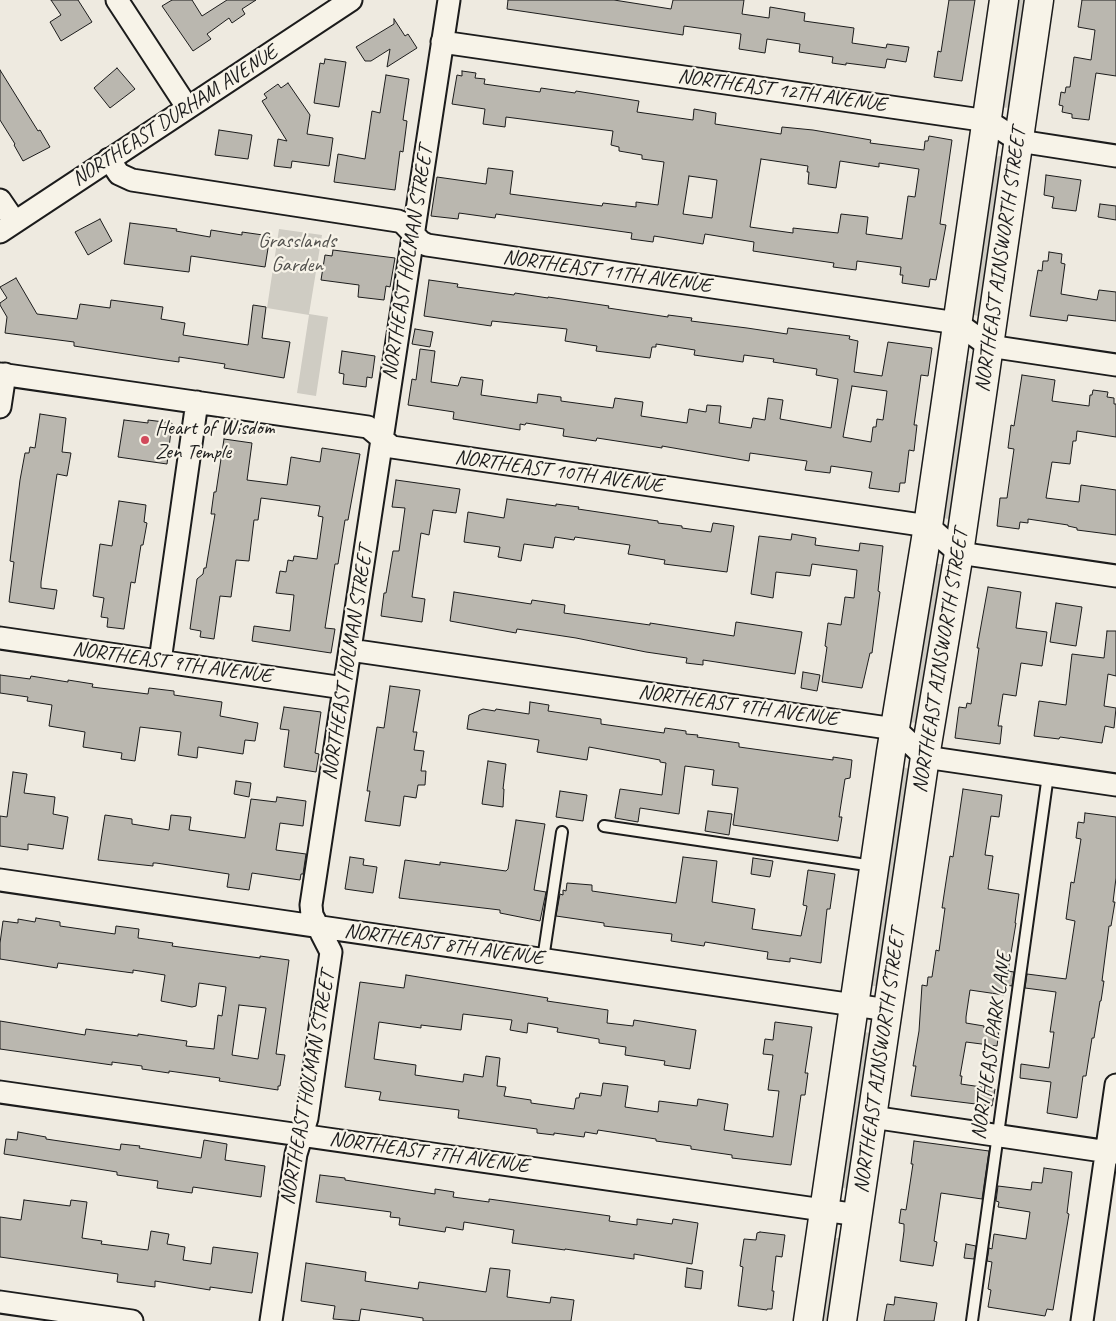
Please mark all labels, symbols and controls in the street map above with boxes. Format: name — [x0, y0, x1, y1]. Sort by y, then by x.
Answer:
street label: NORTHEAST DURHAM AVENUE — [67, 40, 283, 192]
street label: NORTHEAST 12TH AVENUE — [676, 64, 888, 118]
street label: NORTHEAST AINSWORTH STREET — [970, 126, 1032, 394]
street label: NORTHEAST HOLMAN STREET — [377, 144, 439, 382]
park label: Grasslands Garden — [258, 228, 336, 278]
street label: NORTHEAST 11TH AVENUE — [501, 245, 713, 299]
place label: Heart of Wisdom Zen Temple — [155, 415, 275, 465]
marker: Heart of Wisdom Zen Temple — [139, 434, 151, 446]
street label: NORTHEAST 10TH AVENUE — [453, 445, 665, 499]
street label: NORTHEAST AINSWORTH STREET — [908, 527, 974, 795]
street label: NORTHEAST HOLMAN STREET — [317, 544, 379, 782]
street label: NORTHEAST 9TH AVENUE — [71, 637, 273, 689]
street label: NORTHEAST 9TH AVENUE — [637, 680, 839, 732]
street label: NORTHEAST 8TH AVENUE — [343, 919, 545, 971]
street label: NORTHEAST AINSWORTH STREET — [849, 927, 911, 1195]
street label: NORTHEAST PARK LANE — [966, 951, 1018, 1141]
street label: NORTHEAST HOLMAN STREET — [275, 969, 341, 1207]
street label: NORTHEAST 7TH AVENUE — [328, 1127, 530, 1179]

